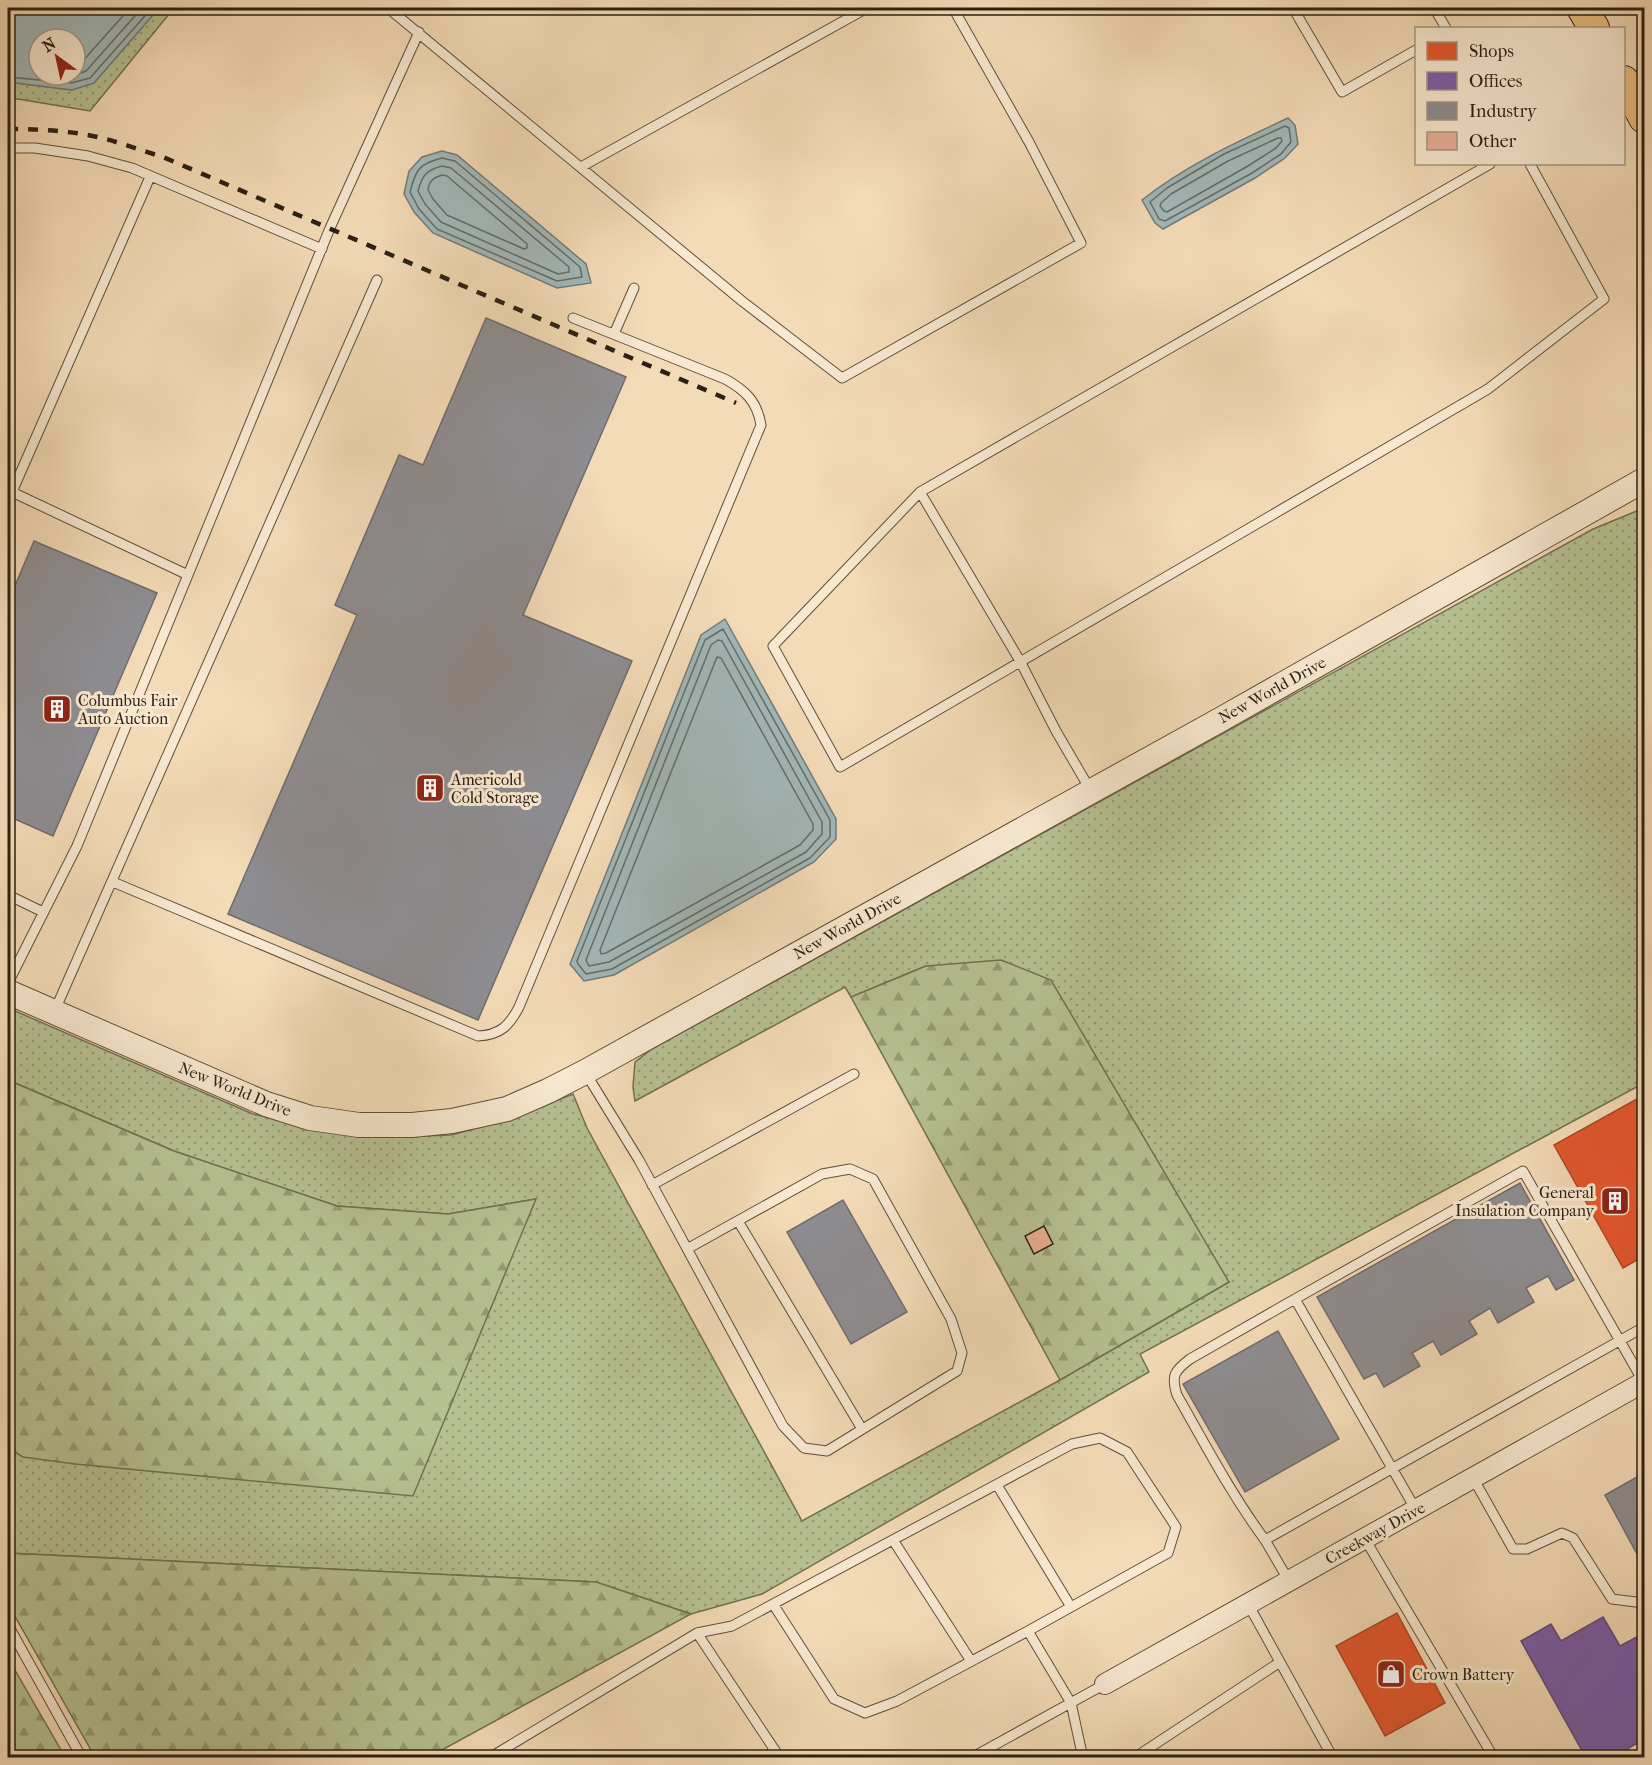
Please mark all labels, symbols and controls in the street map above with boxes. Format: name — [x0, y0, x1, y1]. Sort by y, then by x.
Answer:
north arrow — [27, 27, 87, 87]
legend — [1415, 27, 1625, 165]
text: N — [39, 33, 60, 56]
text: Shops — [1469, 41, 1514, 62]
text: Offices — [1469, 71, 1523, 92]
text: Industry — [1469, 101, 1538, 122]
text: Other — [1469, 131, 1517, 152]
street label: New World Drive — [1215, 653, 1329, 727]
place label: Columbus Fair Auto Auction — [77, 691, 178, 728]
building icon: Columbus Fair Auto Auction — [41, 693, 73, 725]
place label: Americold Cold Storage — [450, 770, 539, 807]
building icon: Americold Cold Storage — [414, 772, 446, 804]
street label: New World Drive — [790, 889, 904, 963]
street label: New World Drive — [176, 1058, 294, 1120]
place label: General Insulation Company — [1455, 1183, 1595, 1220]
building icon: General Insulation Company — [1599, 1185, 1631, 1217]
street label: Creekway Drive — [1322, 1498, 1428, 1568]
shop icon: Crown Battery — [1375, 1658, 1407, 1690]
place label: Crown Battery — [1412, 1665, 1515, 1684]

